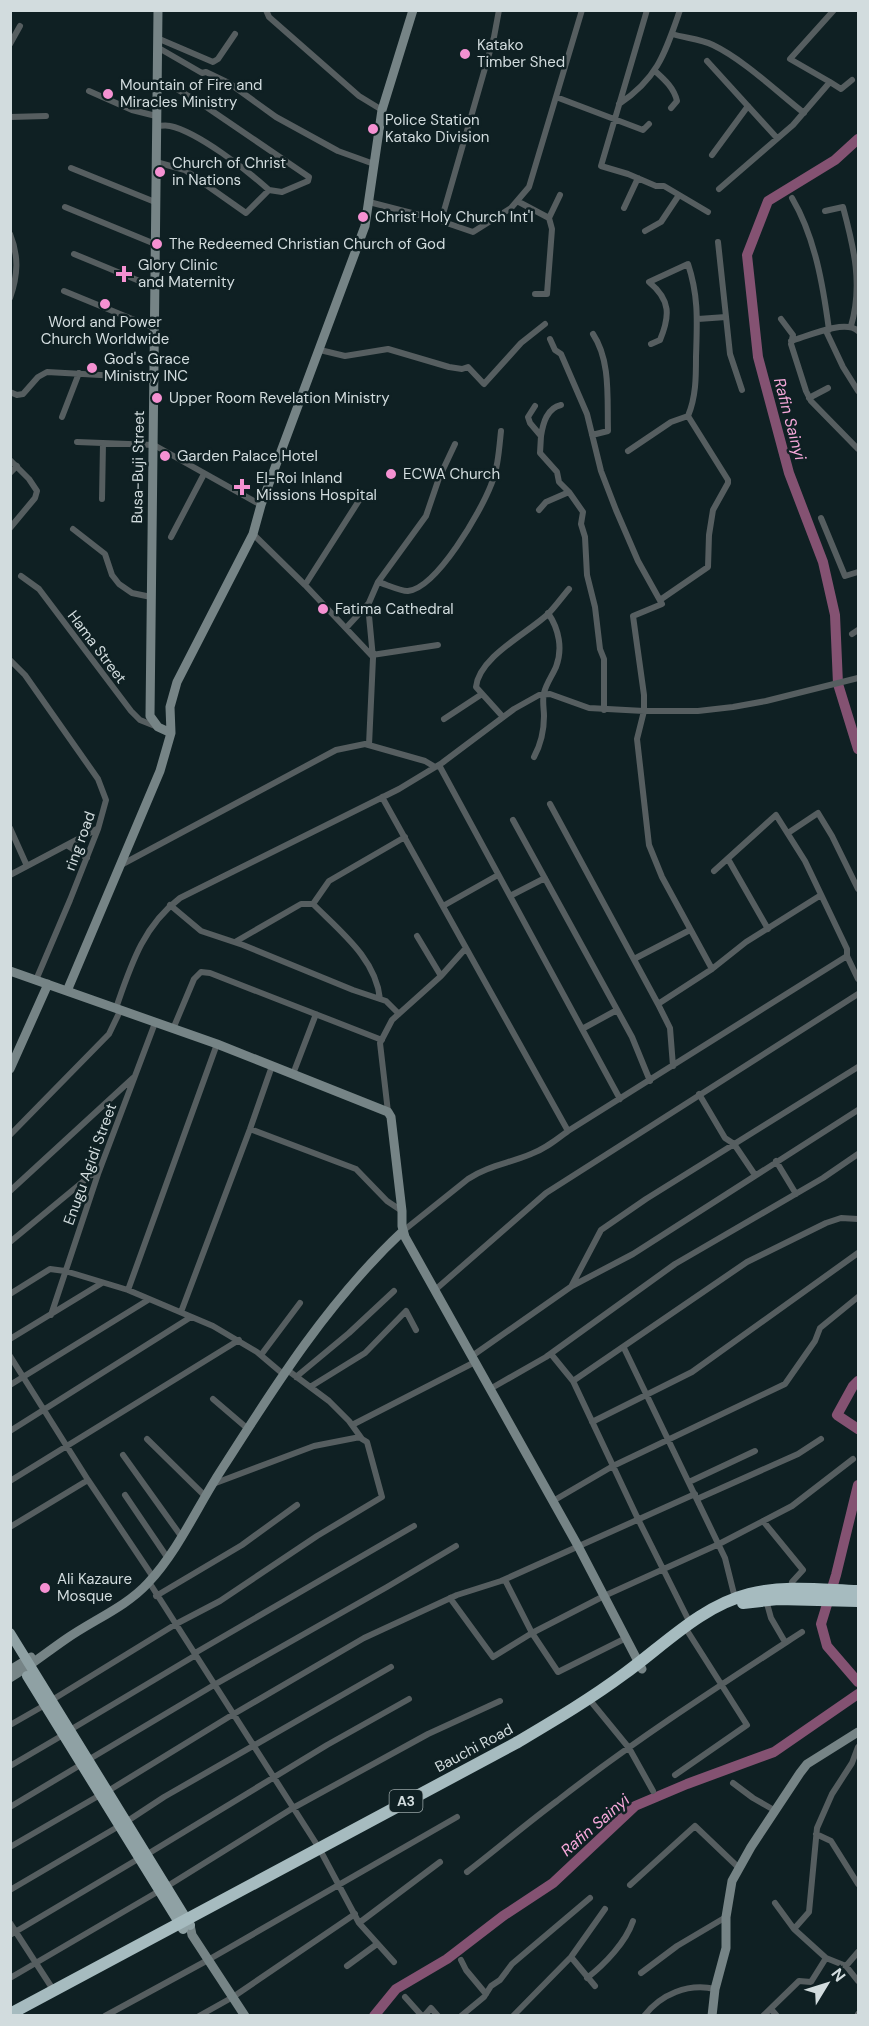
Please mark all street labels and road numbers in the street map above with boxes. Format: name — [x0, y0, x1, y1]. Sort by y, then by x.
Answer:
street label: Busa-Buji Street — [127, 410, 149, 524]
street label: Hama Street — [63, 606, 131, 688]
street label: ring road — [60, 809, 100, 873]
street label: Enugu Agidi Street — [59, 1100, 121, 1228]
street label: Bauchi Road — [432, 1719, 516, 1777]
road number: A3 — [390, 1790, 422, 1812]

